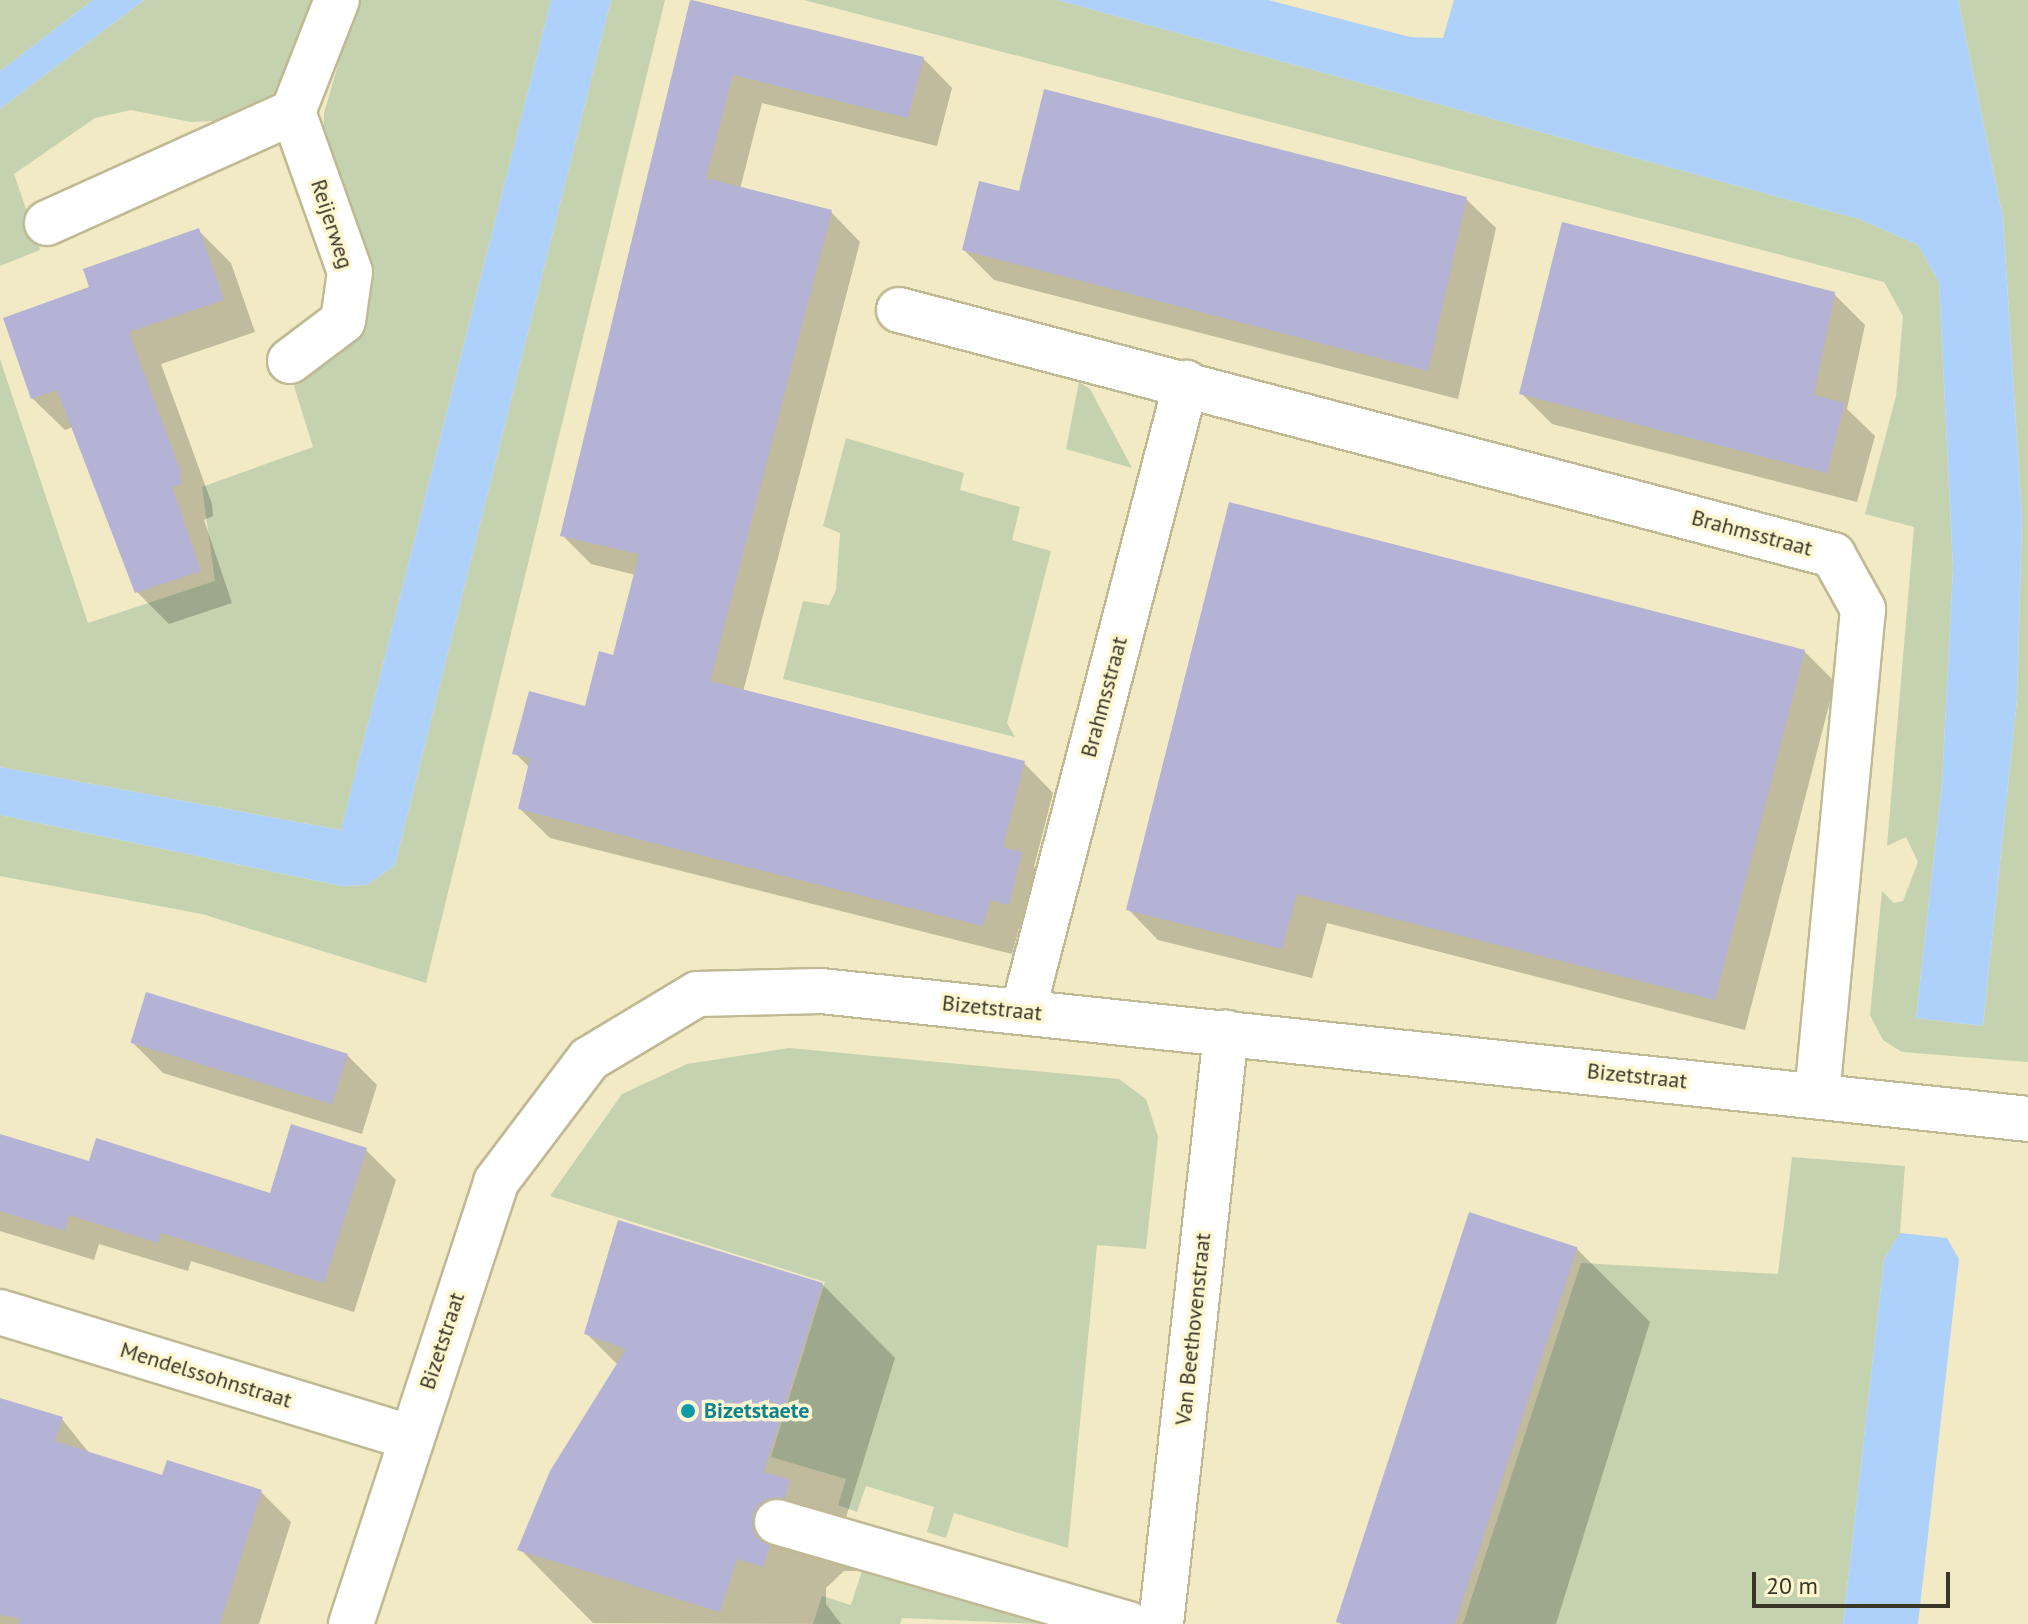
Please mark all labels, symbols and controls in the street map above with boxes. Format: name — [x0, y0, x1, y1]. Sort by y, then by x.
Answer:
street label: Reijerweg — [305, 176, 359, 272]
street label: Brahmsstraat — [1689, 504, 1815, 562]
street label: Brahmsstraat — [1075, 634, 1133, 760]
street label: Bizetstraat — [941, 990, 1043, 1026]
street label: Bizetstraat — [1586, 1058, 1688, 1094]
street label: Van Beethovenstraat — [1170, 1232, 1216, 1426]
street label: Bizetstraat — [414, 1289, 470, 1393]
street label: Mendelssohnstraat — [117, 1336, 295, 1414]
place label: Bizetstaete — [704, 1398, 809, 1424]
marker: Bizetstaete — [679, 1402, 697, 1420]
scale bar — [1756, 1556, 1954, 1606]
text: 20 m — [1766, 1570, 1818, 1601]

